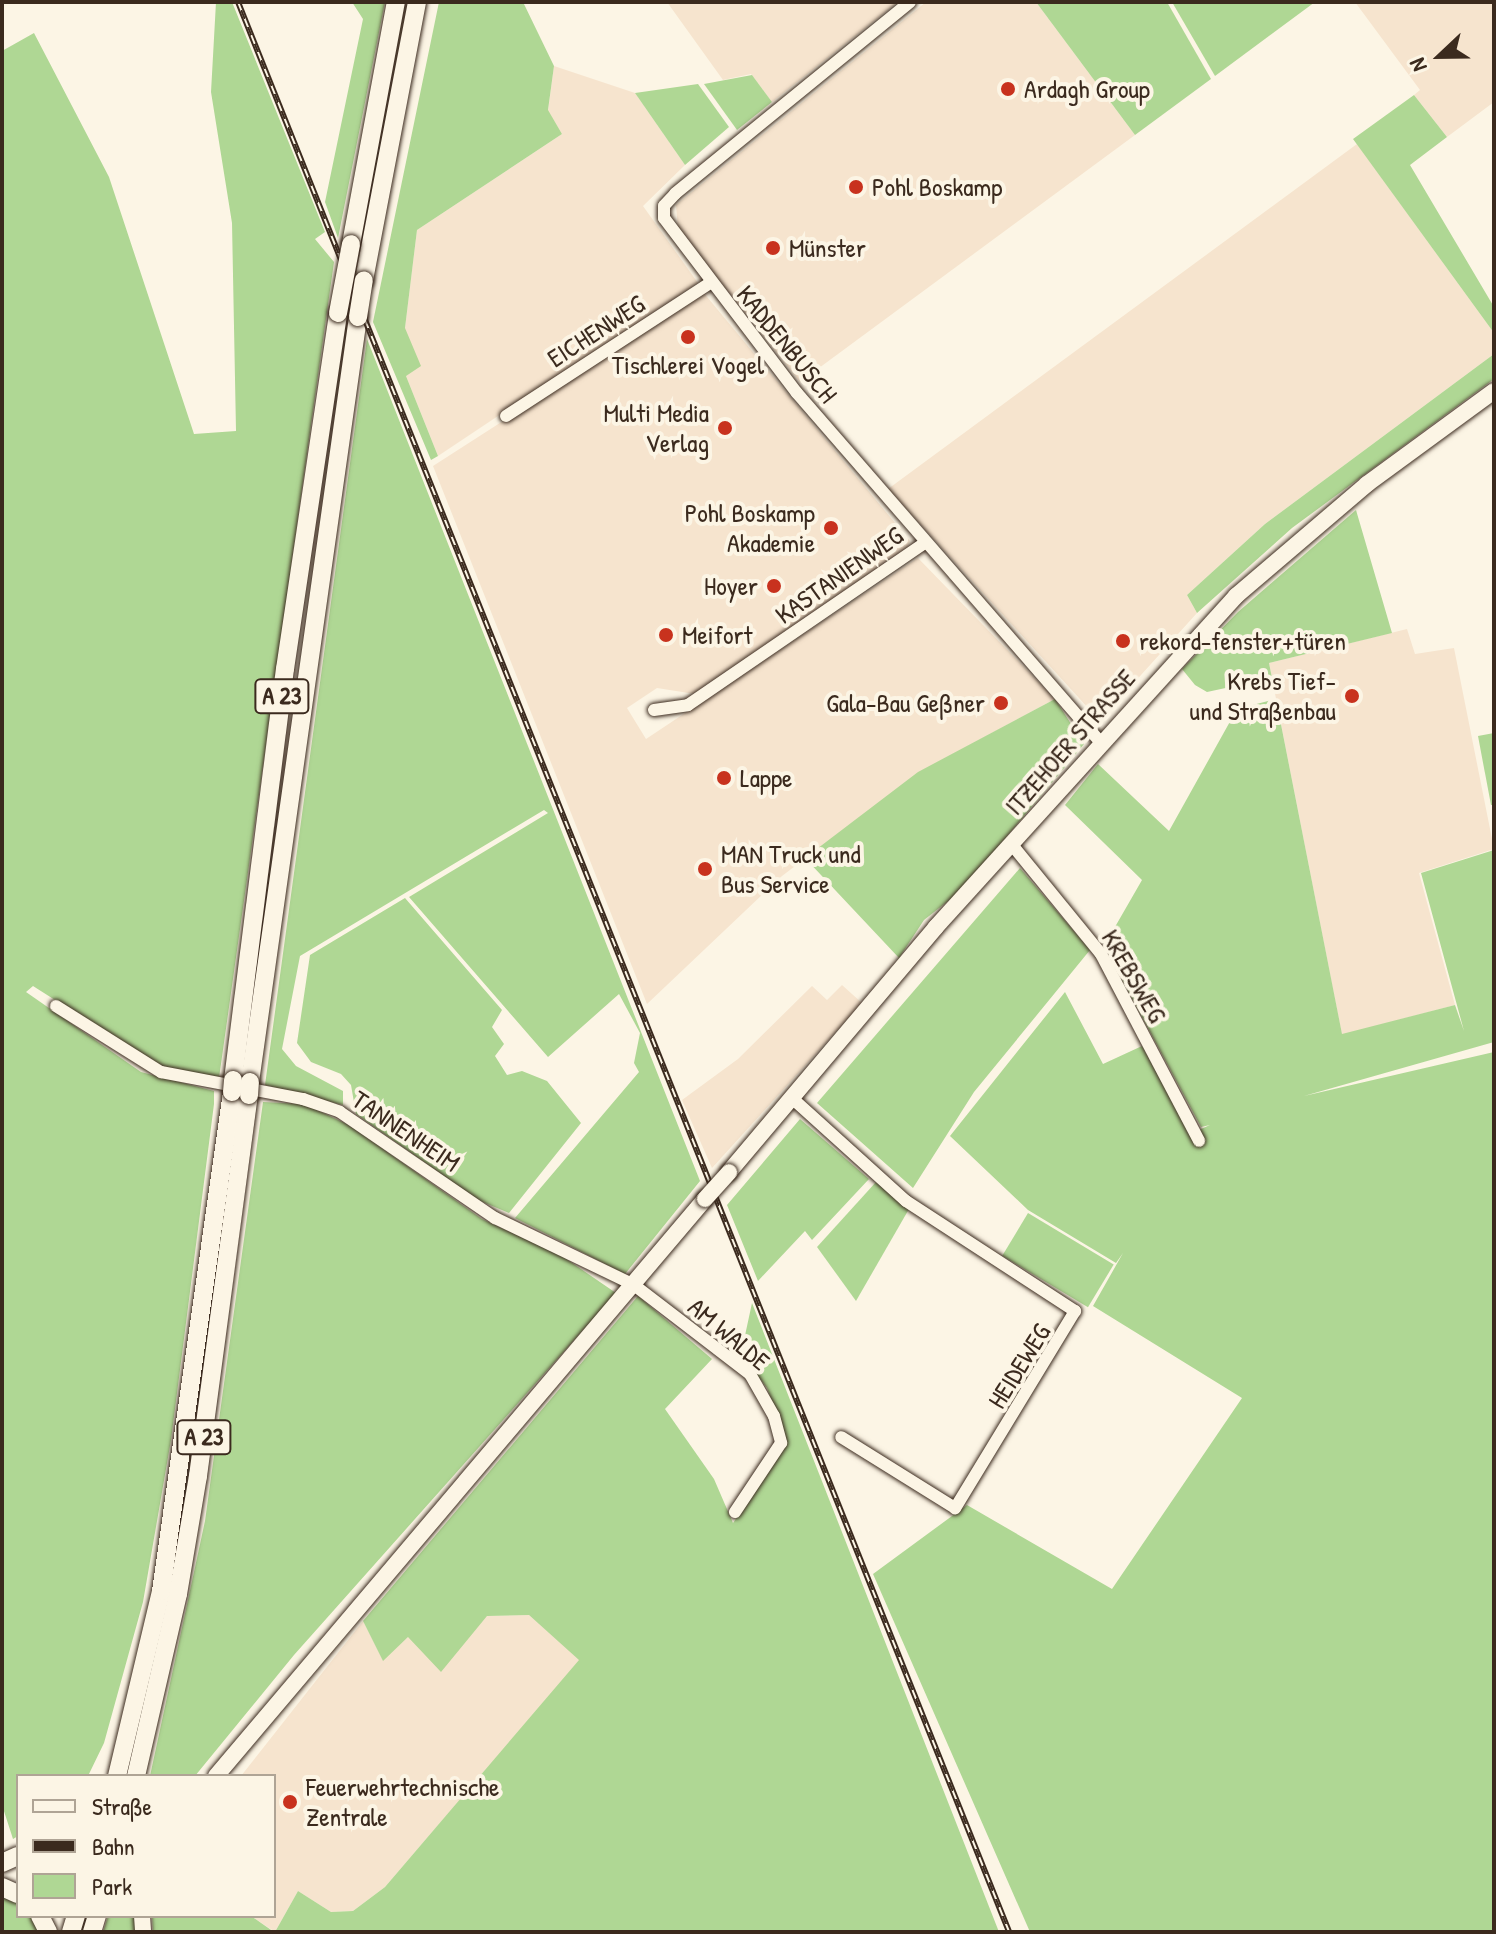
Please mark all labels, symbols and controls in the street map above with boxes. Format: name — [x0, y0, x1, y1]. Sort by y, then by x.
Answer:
north arrow — [1400, 16, 1480, 96]
text: N — [1402, 54, 1434, 76]
place label: Ardagh Group — [1024, 73, 1150, 105]
marker: Ardagh Group — [999, 80, 1017, 98]
place label: Pohl Boskamp — [872, 171, 1002, 203]
marker: Pohl Boskamp — [847, 178, 865, 196]
place label: Münster — [789, 232, 866, 264]
marker: Münster — [764, 239, 782, 257]
street label: KADDENBUSCH — [730, 279, 844, 409]
street label: EICHENWEG — [542, 288, 650, 374]
marker: Tischlerei Vogel — [679, 328, 697, 346]
place label: Tischlerei Vogel — [612, 349, 764, 381]
place label: Multi Media Verlag — [603, 397, 709, 458]
marker: Multi Media Verlag — [716, 419, 734, 437]
place label: Pohl Boskamp Akademie — [685, 497, 815, 558]
marker: Pohl Boskamp Akademie — [822, 519, 840, 537]
street label: KASTANIENWEG — [769, 520, 909, 630]
place label: Hoyer — [704, 570, 758, 602]
marker: Hoyer — [765, 577, 783, 595]
place label: Meifort — [682, 619, 752, 651]
place label: rekord-fenster+türen — [1139, 625, 1346, 657]
marker: Meifort — [657, 626, 675, 644]
marker: rekord-fenster+türen — [1114, 632, 1132, 650]
street label: ITZEHOER STRASSE — [998, 663, 1142, 821]
place label: Krebs Tief- und Straßenbau — [1189, 665, 1336, 726]
road number: A 23 — [254, 676, 310, 716]
place label: Gala-Bau Geßner — [826, 687, 985, 719]
marker: Krebs Tief- und Straßenbau — [1343, 687, 1361, 705]
marker: Gala-Bau Geßner — [992, 694, 1010, 712]
place label: Lappe — [740, 762, 792, 794]
marker: Lappe — [715, 769, 733, 787]
place label: MAN Truck und Bus Service — [721, 838, 861, 900]
marker: MAN Truck und Bus Service — [696, 860, 714, 878]
street label: KREBSWEG — [1095, 924, 1173, 1028]
street label: TANNENHEIM — [346, 1084, 466, 1178]
street label: AM WALDE — [682, 1291, 776, 1377]
street label: HEIDEWEG — [981, 1318, 1057, 1414]
road number: A 23 — [176, 1417, 232, 1457]
place label: Feuerwehrtechnische Zentrale — [306, 1771, 499, 1832]
legend — [16, 1774, 276, 1918]
text: Straße — [92, 1790, 152, 1822]
marker: Feuerwehrtechnische Zentrale — [281, 1793, 299, 1811]
text: Bahn — [92, 1830, 135, 1862]
text: Park — [92, 1870, 132, 1902]

